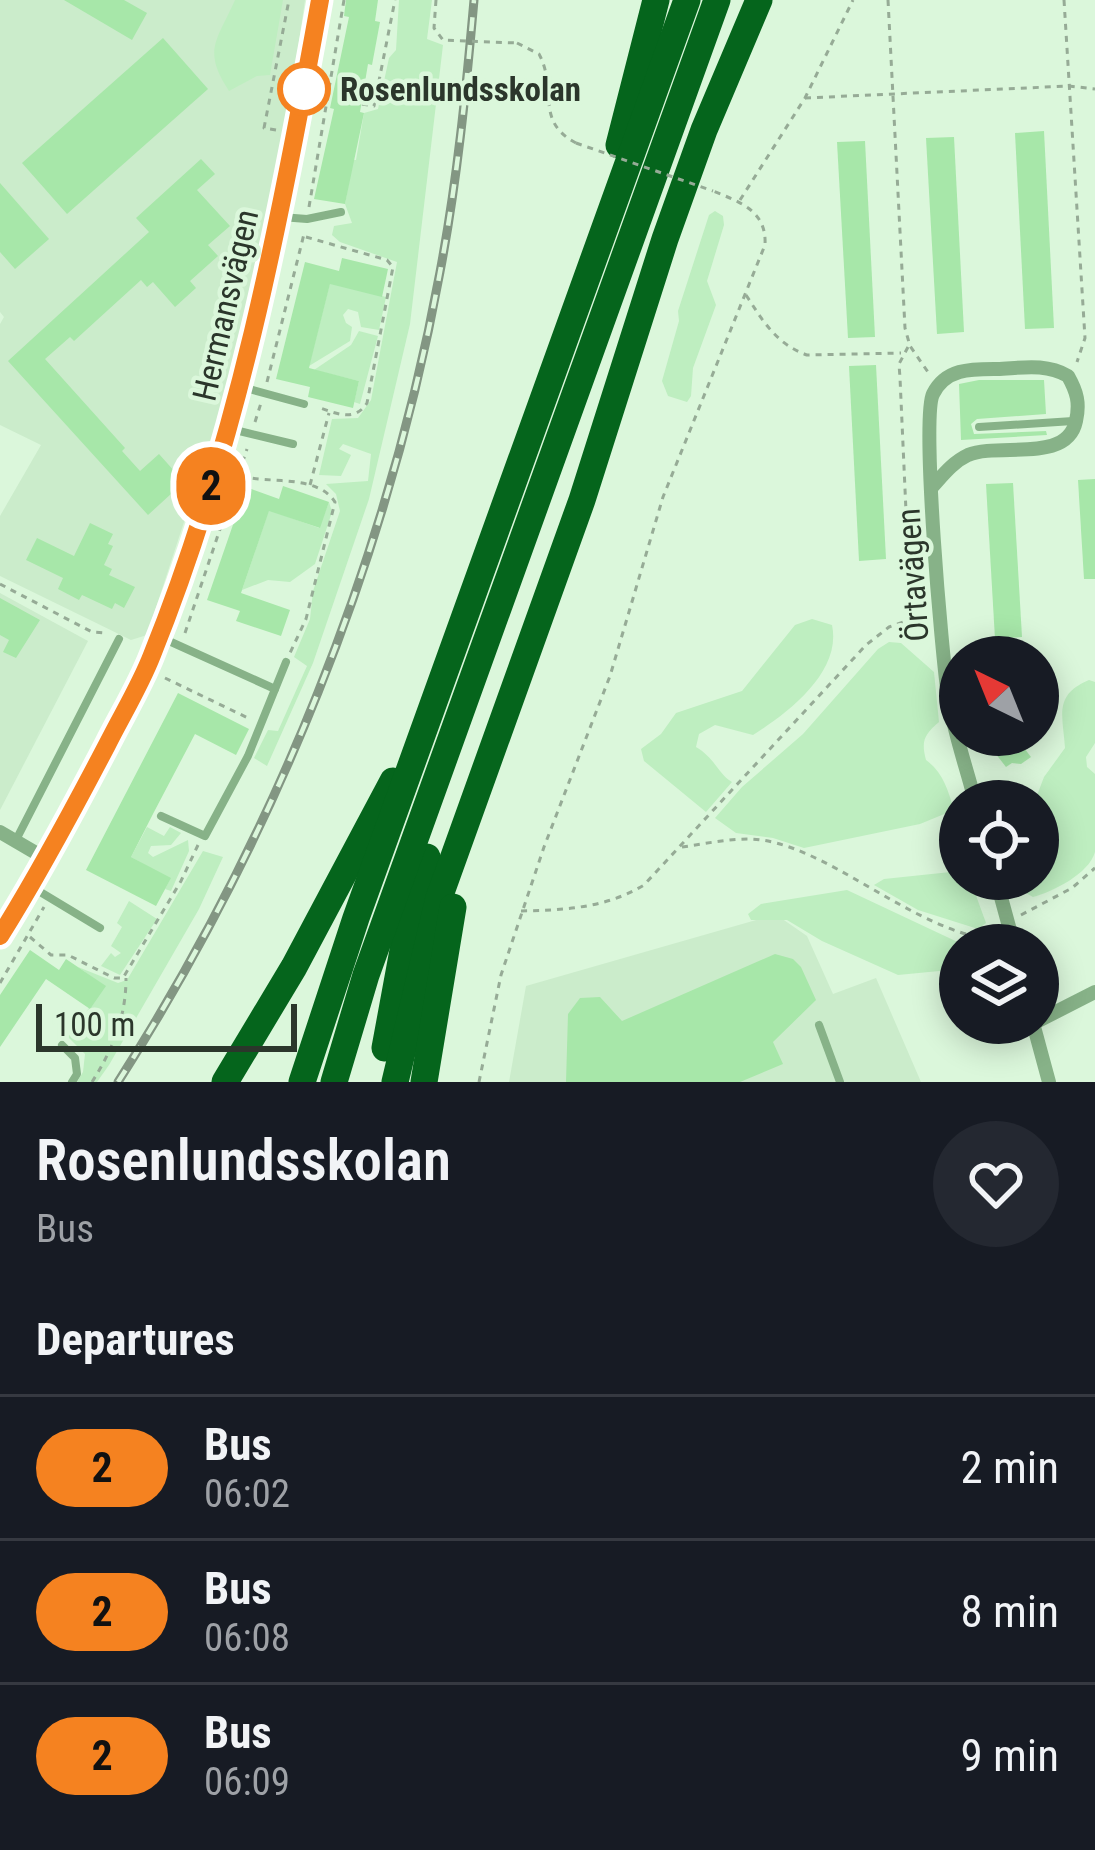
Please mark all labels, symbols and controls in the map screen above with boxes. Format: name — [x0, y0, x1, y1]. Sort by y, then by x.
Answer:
marker: Rosenlundsskolan — [279, 64, 329, 114]
place label: Rosenlundsskolan — [340, 70, 581, 109]
street label: Hermansvägen — [185, 206, 266, 405]
line badge: 2 — [172, 447, 250, 525]
text: 2 — [200, 461, 222, 510]
street label: Örtavägen — [888, 507, 937, 643]
north arrow — [939, 636, 1059, 756]
map controls — [939, 636, 1059, 1044]
button: locate — [939, 780, 1059, 900]
button: layers — [939, 924, 1059, 1044]
scale bar — [36, 998, 297, 1051]
text: 100 m — [54, 1005, 135, 1044]
button: heart — [933, 1121, 1059, 1247]
text: Rosenlundsskolan — [36, 1127, 451, 1194]
text: Bus — [36, 1206, 94, 1252]
text: Departures — [36, 1313, 235, 1366]
text: Bus — [204, 1418, 272, 1471]
text: 2 min — [960, 1441, 1059, 1494]
text: 2 — [91, 1443, 113, 1492]
text: 06:02 — [204, 1471, 290, 1517]
text: Bus — [204, 1562, 272, 1615]
text: 8 min — [960, 1585, 1059, 1638]
text: 2 — [91, 1587, 113, 1636]
text: 06:08 — [204, 1615, 290, 1661]
text: Bus — [204, 1706, 272, 1759]
text: 9 min — [960, 1729, 1059, 1782]
text: 2 — [91, 1731, 113, 1780]
text: 06:09 — [204, 1759, 290, 1805]

